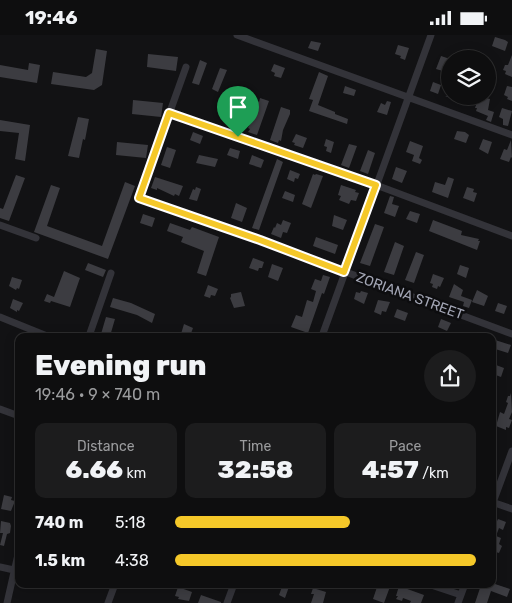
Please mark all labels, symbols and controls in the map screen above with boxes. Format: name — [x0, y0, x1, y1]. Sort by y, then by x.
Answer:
text: 19:46 — [25, 6, 78, 29]
map controls — [441, 50, 496, 105]
button: layers — [441, 50, 496, 105]
pin — [217, 86, 259, 137]
icon: arrive — [224, 93, 252, 121]
street label: ZORIANA STREET — [354, 269, 466, 323]
text: Evening run — [35, 349, 206, 382]
button: share — [424, 350, 476, 402]
text: 19:46 · 9 × 740 m — [35, 385, 160, 404]
text: Distance — [77, 438, 135, 455]
text: Time — [240, 438, 271, 455]
text: Pace — [389, 438, 421, 455]
text: 6.66 — [65, 455, 123, 484]
text: 32:58 — [218, 455, 293, 484]
text: 4:57 — [362, 455, 419, 484]
text: km — [123, 465, 146, 482]
text: /km — [419, 465, 449, 482]
text: 740 m — [35, 513, 84, 532]
text: 5:18 — [115, 513, 146, 532]
text: 1.5 km — [35, 551, 85, 570]
text: 4:38 — [115, 551, 149, 570]

